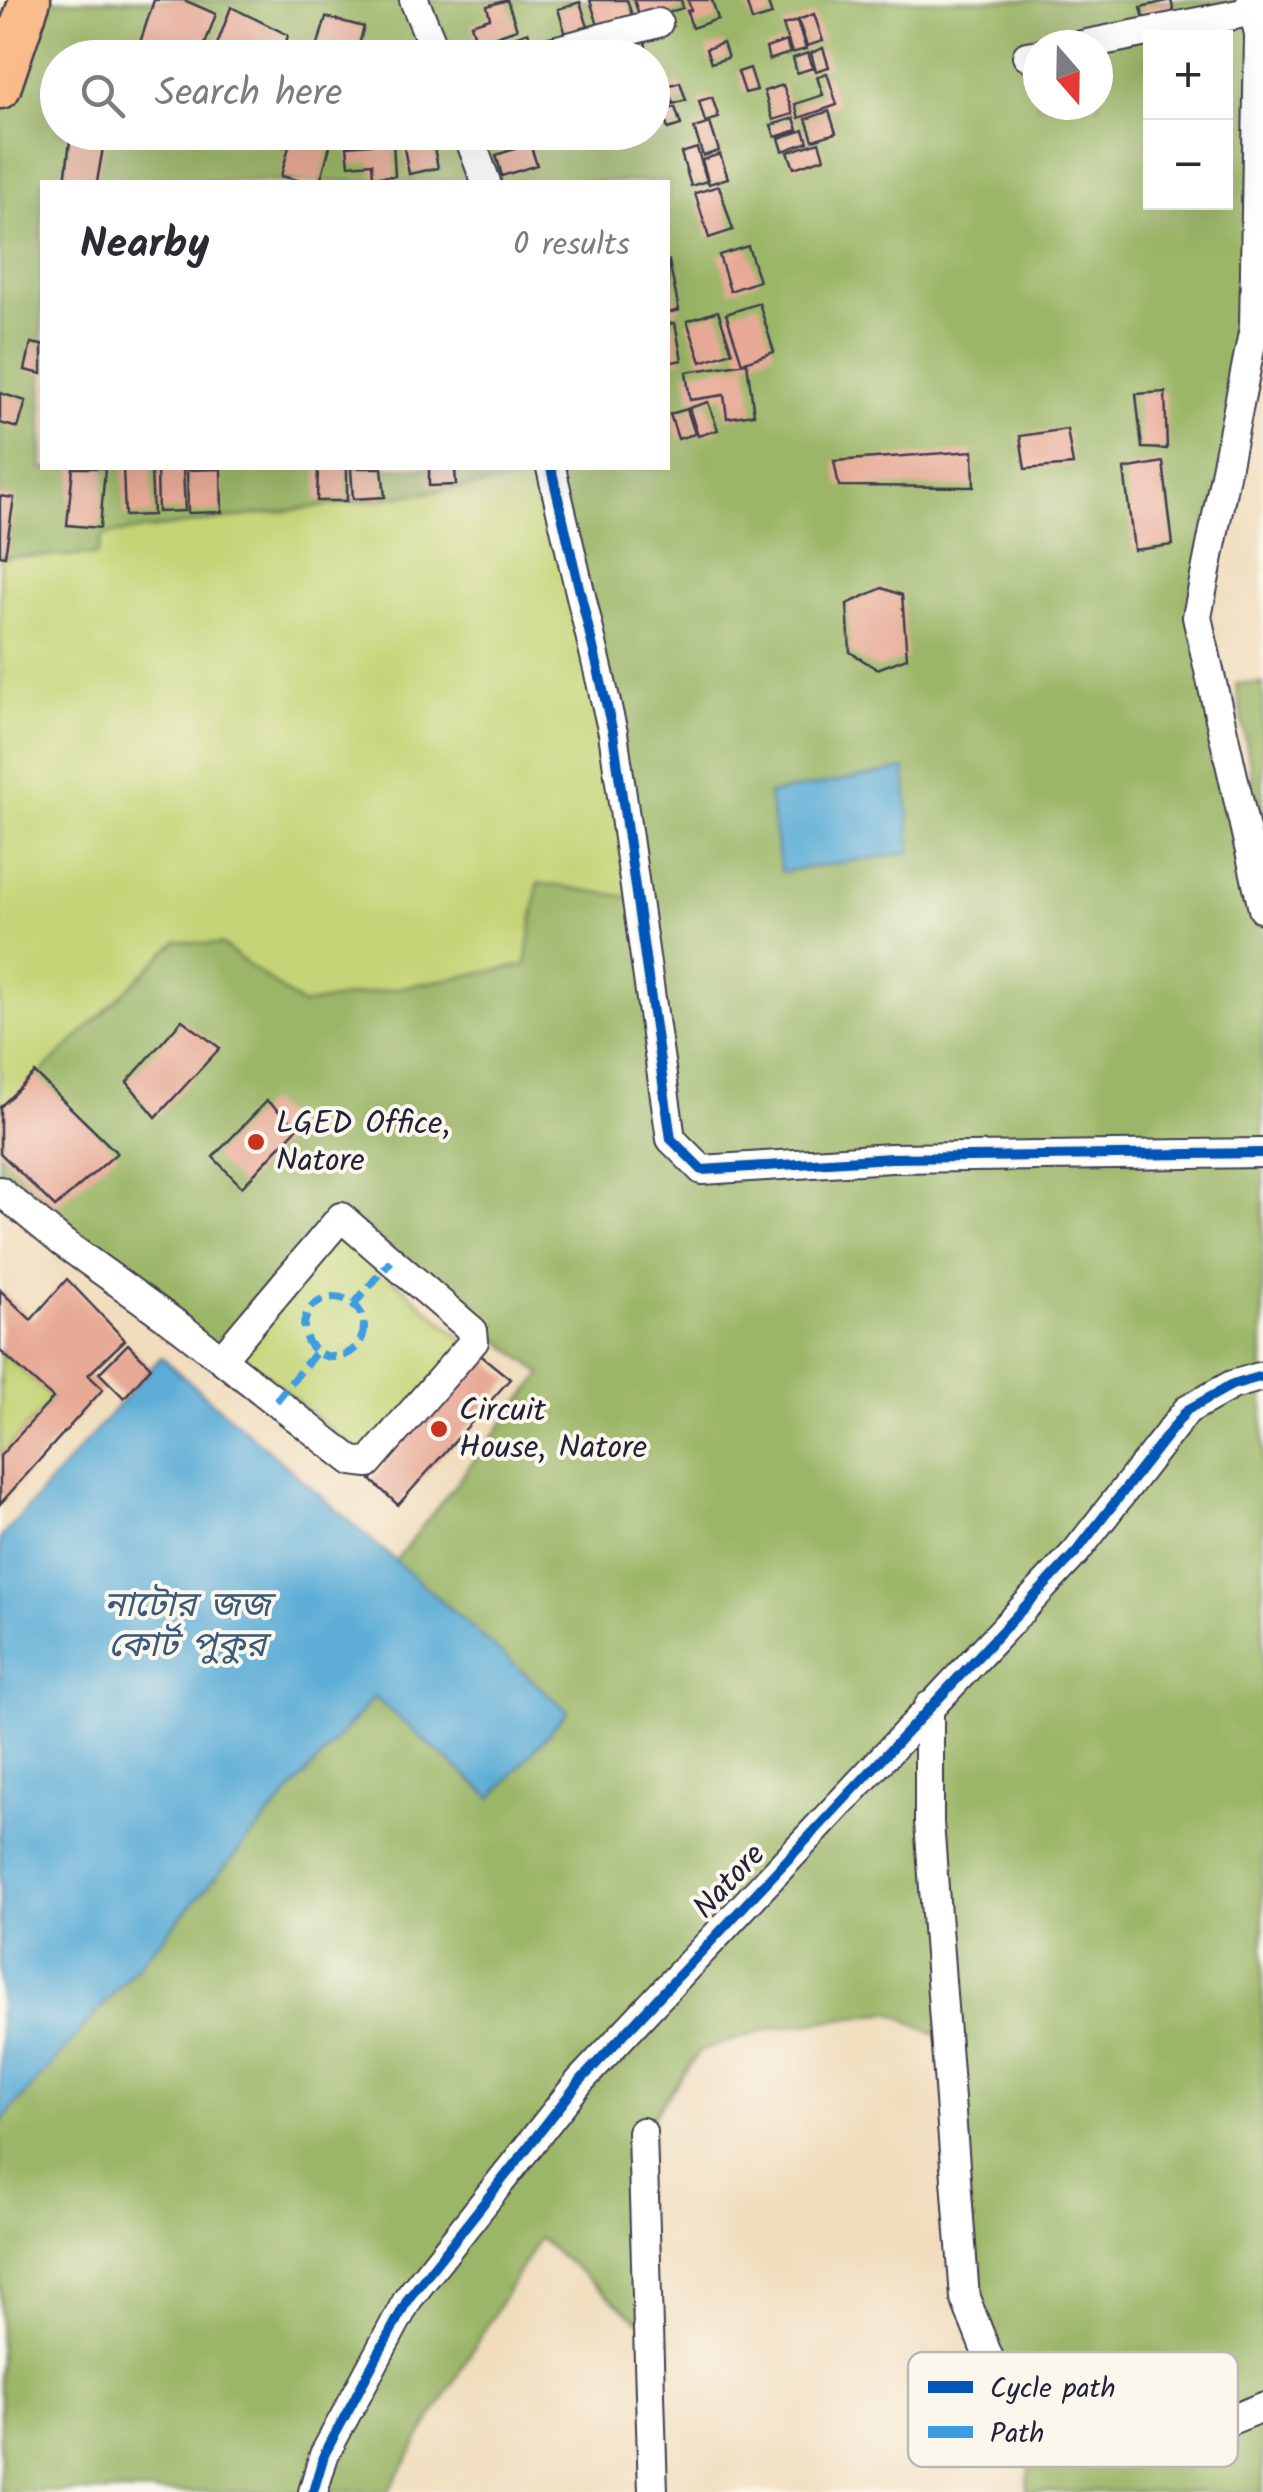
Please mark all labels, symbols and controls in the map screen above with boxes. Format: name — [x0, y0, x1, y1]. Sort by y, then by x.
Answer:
north arrow — [1023, 30, 1113, 120]
map controls — [1143, 30, 1233, 210]
button: + — [1143, 30, 1233, 120]
search box — [40, 40, 670, 150]
text: Search here — [155, 65, 342, 125]
icon: search — [75, 68, 130, 123]
button: − — [1143, 120, 1233, 210]
text: Nearby — [80, 212, 209, 279]
text: 0 results — [513, 220, 630, 271]
place label: LGED Office, Natore — [276, 1099, 450, 1187]
marker: LGED Office, Natore — [245, 1131, 267, 1153]
place label: Circuit House, Natore — [459, 1386, 647, 1474]
marker: Circuit House, Natore — [428, 1418, 450, 1440]
water label: নাটোর জজ কোর্ট পুকুর — [104, 1579, 276, 1675]
street label: Natore — [681, 1832, 779, 1932]
legend — [908, 2352, 1238, 2467]
text: Cycle path — [990, 2367, 1115, 2412]
text: Path — [990, 2412, 1044, 2457]

